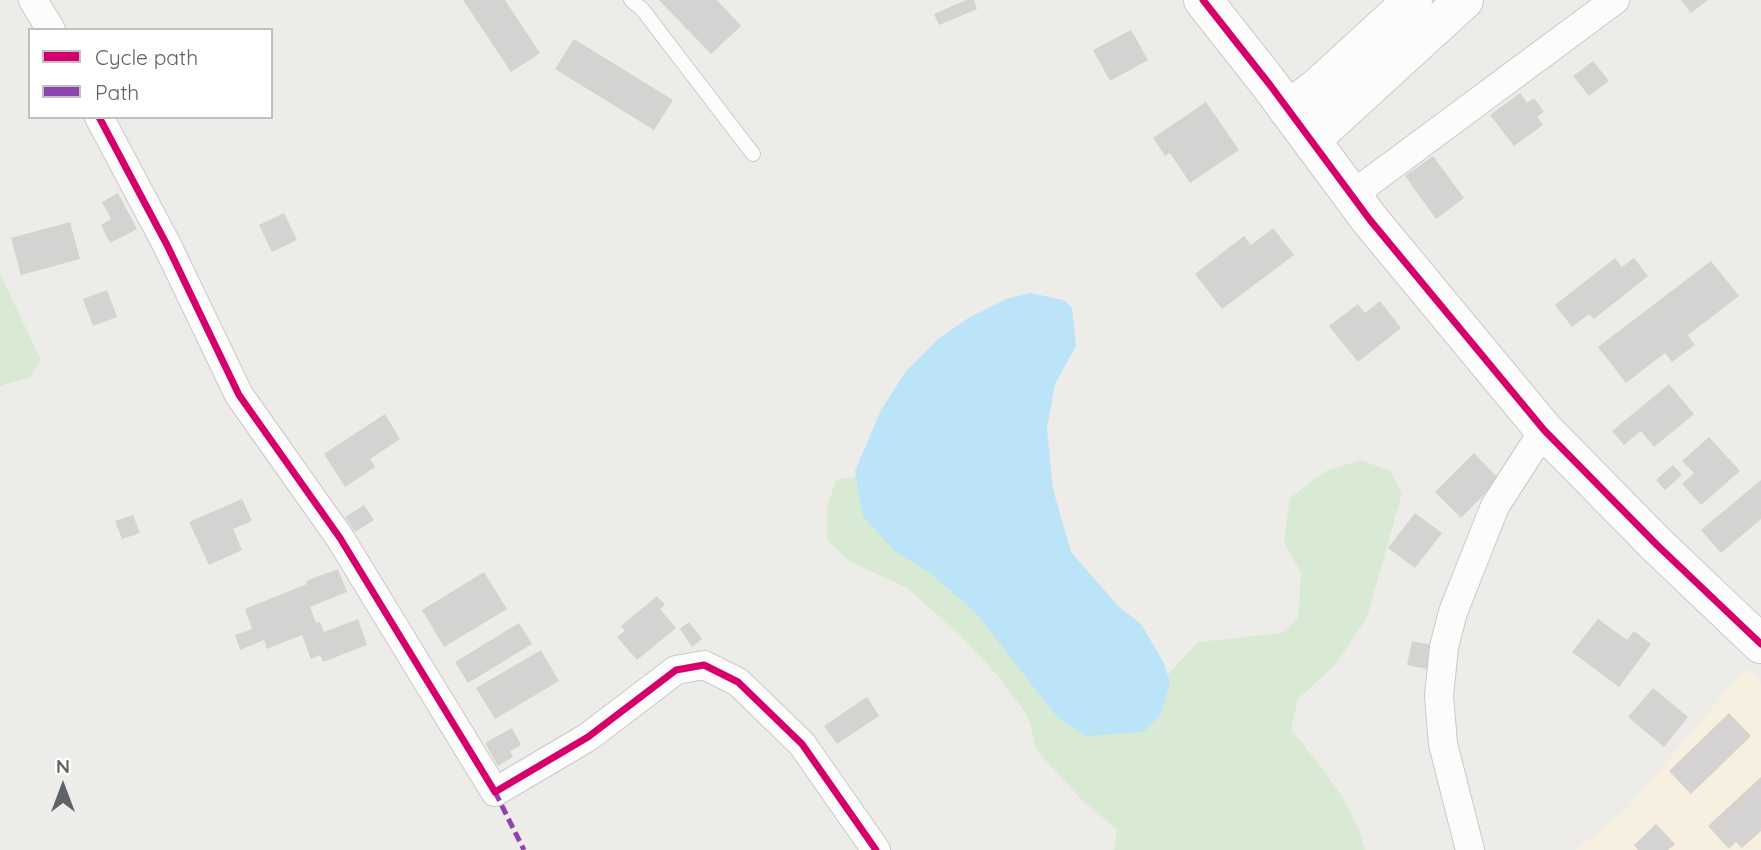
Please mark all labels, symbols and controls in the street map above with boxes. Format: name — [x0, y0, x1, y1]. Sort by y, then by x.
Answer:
legend — [28, 28, 273, 119]
text: Cycle path — [95, 44, 198, 70]
text: Path — [95, 79, 139, 105]
north arrow — [28, 752, 98, 822]
text: N — [56, 754, 70, 778]

